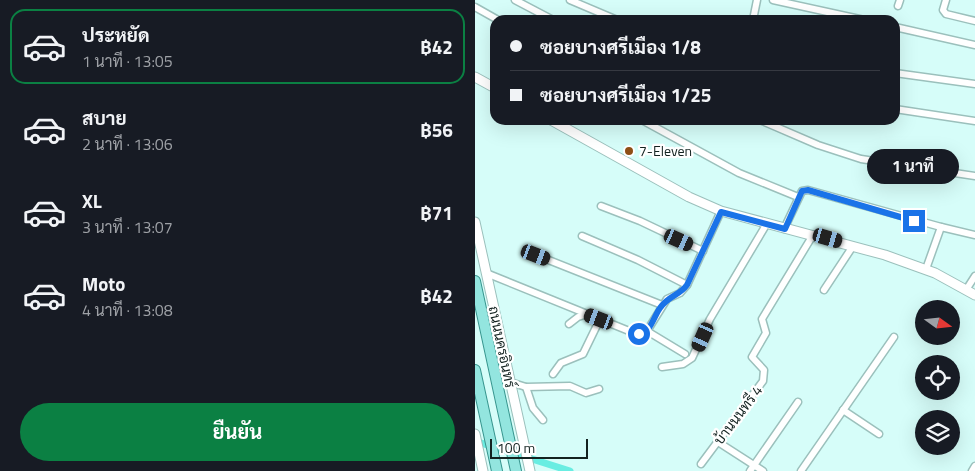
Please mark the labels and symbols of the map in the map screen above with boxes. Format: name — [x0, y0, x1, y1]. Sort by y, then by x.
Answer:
place label: 7-Eleven — [639, 140, 692, 161]
marker: 7-Eleven — [623, 145, 635, 157]
callout: 1 นาที — [868, 148, 960, 184]
route end — [903, 210, 925, 232]
car — [662, 227, 695, 253]
car — [811, 227, 844, 249]
car — [519, 243, 552, 267]
north arrow — [915, 300, 960, 345]
street label: ถนนนครอินทร์ — [484, 304, 521, 390]
car — [582, 307, 615, 331]
car — [690, 320, 715, 354]
route start — [628, 323, 650, 345]
street label: บ้านนนทรี 4 — [708, 381, 767, 449]
scale bar — [490, 436, 587, 459]

